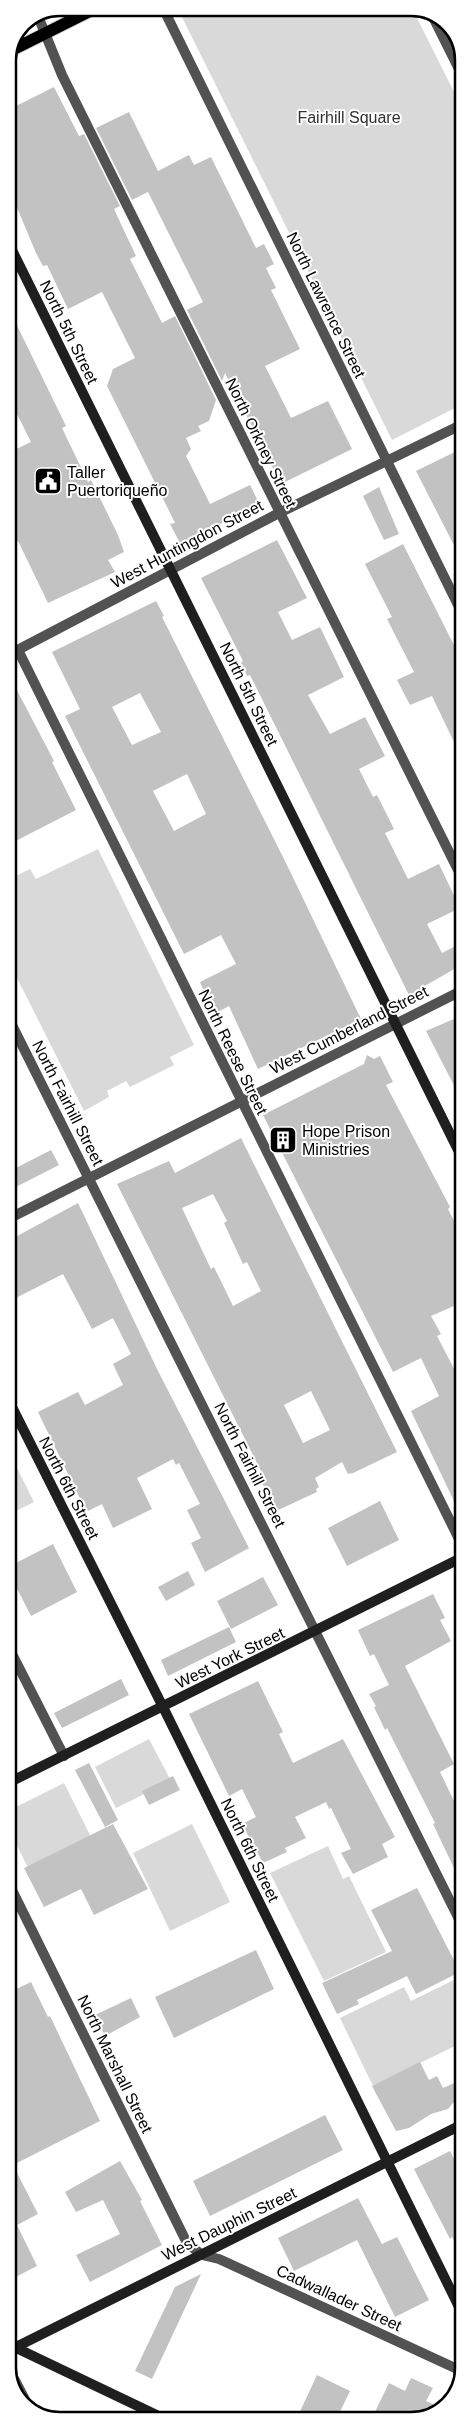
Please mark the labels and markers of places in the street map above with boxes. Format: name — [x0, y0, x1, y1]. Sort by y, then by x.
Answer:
place label: Taller Puertoriqueño — [67, 464, 168, 499]
public building icon: Taller Puertoriqueño — [33, 466, 63, 496]
place label: Hope Prison Ministries — [302, 1123, 390, 1158]
building icon: Hope Prison Ministries — [268, 1125, 298, 1155]

